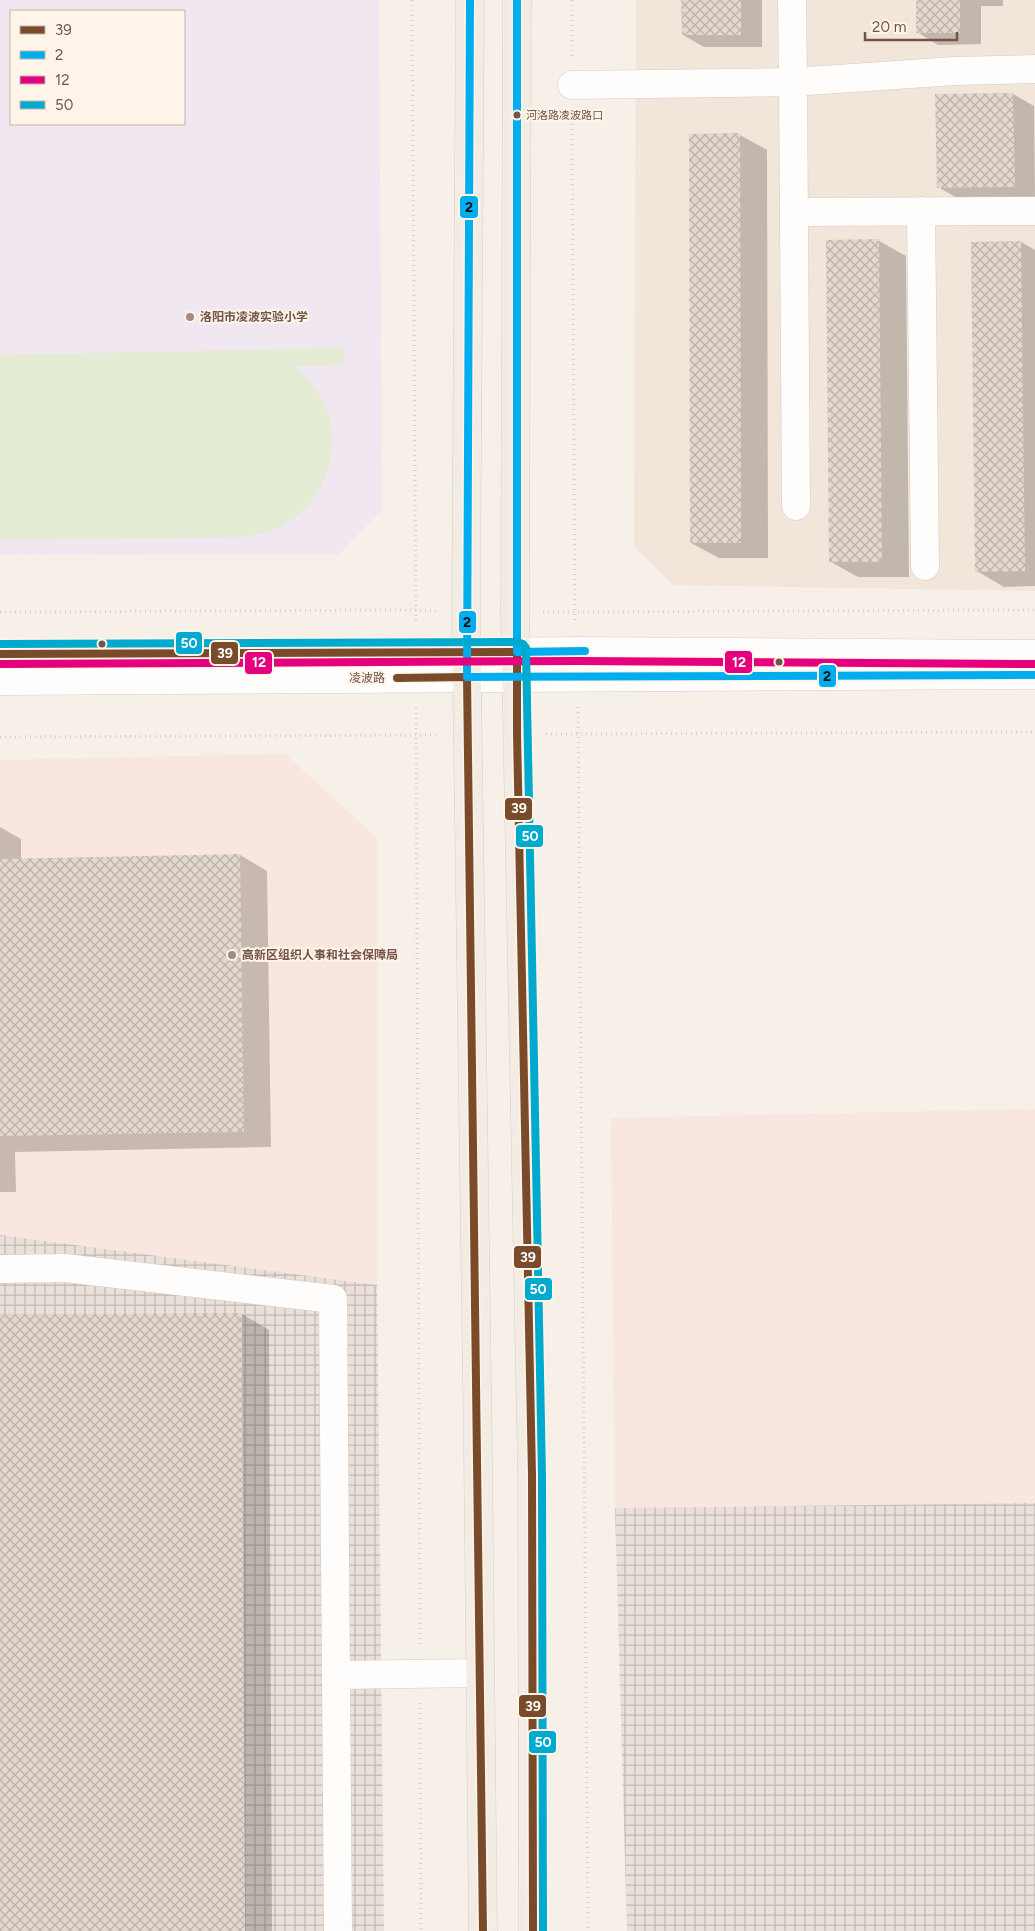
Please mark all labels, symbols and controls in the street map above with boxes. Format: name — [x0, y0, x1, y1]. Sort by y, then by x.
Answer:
legend — [10, 10, 185, 125]
scale bar — [865, 10, 958, 42]
text: 20 m — [872, 18, 906, 36]
text: 39 — [55, 21, 72, 39]
text: 2 — [55, 46, 63, 64]
text: 12 — [55, 71, 70, 89]
text: 50 — [55, 96, 73, 114]
place label: 河洛路凌波路口 — [526, 109, 603, 122]
marker: 河洛路凌波路口 — [512, 110, 522, 120]
line badge: 2 — [459, 195, 479, 219]
text: 2 — [465, 199, 473, 216]
place label: 洛阳市凌波实验小学 — [200, 310, 308, 324]
marker: 洛阳市凌波实验小学 — [184, 311, 196, 323]
line badge: 2 — [458, 610, 477, 634]
text: 2 — [463, 614, 471, 631]
line badge: 50 — [175, 631, 203, 655]
text: 50 — [180, 635, 198, 652]
unlabelled marker — [97, 639, 107, 649]
line badge: 39 — [210, 641, 239, 665]
text: 39 — [217, 645, 233, 662]
line badge: 12 — [724, 650, 753, 674]
line badge: 12 — [244, 651, 273, 675]
text: 12 — [252, 654, 266, 671]
text: 12 — [732, 654, 746, 671]
unlabelled marker — [774, 657, 784, 667]
line badge: 2 — [818, 664, 837, 688]
text: 2 — [823, 668, 831, 685]
street label: 凌波路 — [349, 671, 385, 685]
line badge: 39 — [504, 797, 533, 821]
text: 39 — [511, 800, 527, 817]
line badge: 50 — [515, 824, 544, 848]
text: 50 — [521, 828, 539, 845]
place label: 高新区组织人事和社会保障局 — [242, 948, 398, 962]
marker: 高新区组织人事和社会保障局 — [226, 949, 238, 961]
line badge: 39 — [513, 1245, 542, 1269]
text: 39 — [520, 1249, 536, 1266]
line badge: 50 — [524, 1277, 553, 1301]
text: 50 — [529, 1281, 547, 1298]
line badge: 39 — [518, 1694, 547, 1718]
text: 39 — [525, 1698, 541, 1715]
line badge: 50 — [528, 1730, 557, 1754]
text: 50 — [534, 1734, 552, 1751]

